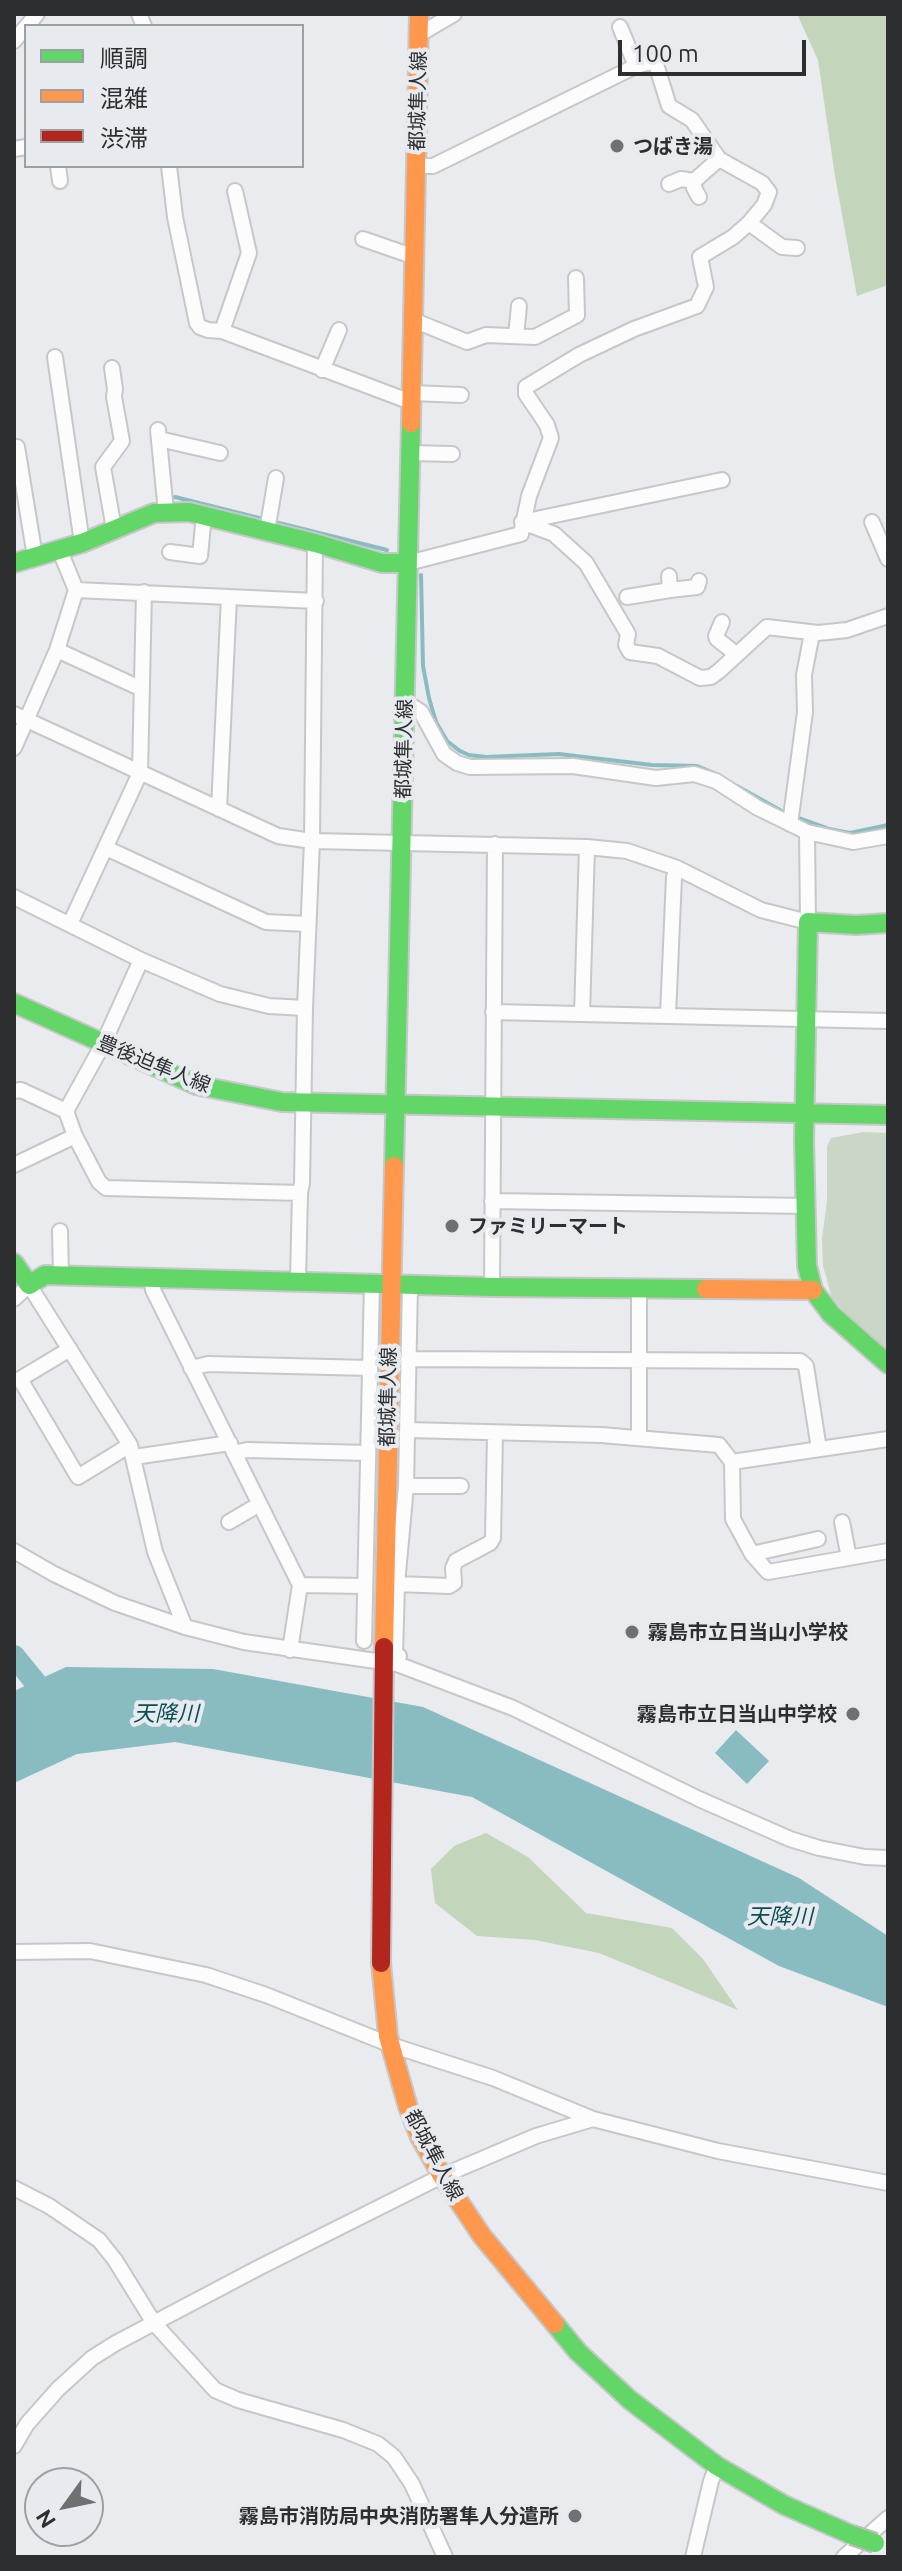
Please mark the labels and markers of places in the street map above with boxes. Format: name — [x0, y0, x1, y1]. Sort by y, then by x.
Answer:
place label: つばき湯 — [633, 134, 713, 158]
marker: つばき湯 — [608, 137, 626, 155]
place label: ファミリーマート — [468, 1214, 628, 1238]
marker: ファミリーマート — [443, 1217, 461, 1235]
place label: 霧島市立日当山小学校 — [648, 1620, 848, 1644]
marker: 霧島市立日当山小学校 — [623, 1623, 641, 1641]
place label: 霧島市立日当山中学校 — [637, 1702, 837, 1726]
marker: 霧島市立日当山中学校 — [844, 1705, 862, 1723]
place label: 霧島市消防局中央消防署隼人分遣所 — [239, 2504, 559, 2528]
marker: 霧島市消防局中央消防署隼人分遣所 — [566, 2507, 584, 2525]

